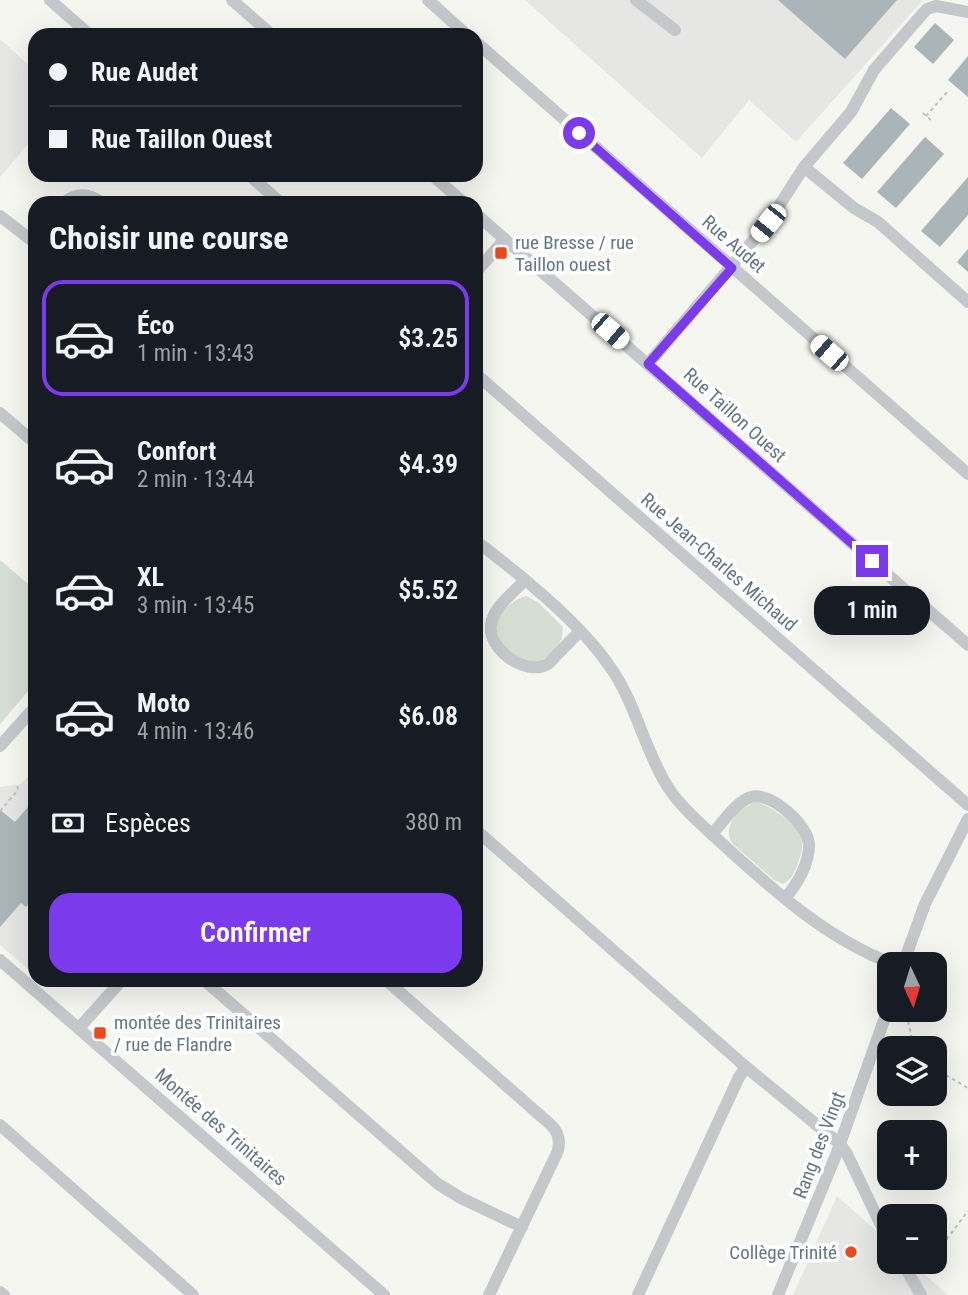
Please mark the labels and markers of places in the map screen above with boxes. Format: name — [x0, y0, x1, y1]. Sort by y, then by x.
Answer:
place label: rue Bresse / rue Taillon ouest — [515, 231, 634, 276]
marker: rue Bresse / rue Taillon ouest — [493, 245, 509, 261]
place label: montée des Trinitaires / rue de Flandre — [114, 1011, 281, 1056]
marker: montée des Trinitaires / rue de Flandre — [92, 1025, 108, 1041]
place label: Collège Trinité — [729, 1241, 837, 1264]
marker: Collège Trinité — [843, 1244, 859, 1260]

